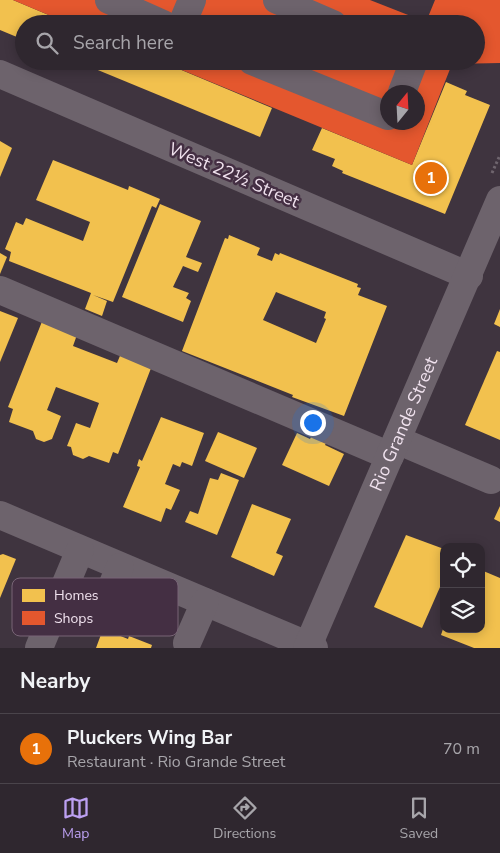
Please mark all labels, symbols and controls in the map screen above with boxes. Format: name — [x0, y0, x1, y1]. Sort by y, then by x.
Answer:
search box — [15, 15, 485, 70]
icon: search — [33, 29, 61, 57]
text: Search here — [73, 30, 174, 56]
north arrow — [380, 85, 425, 130]
street label: West 22½ Street — [165, 137, 304, 214]
pin: 1 — [415, 159, 447, 197]
street label: Rio Grande Street — [364, 352, 443, 495]
your location — [300, 410, 326, 436]
map controls — [440, 543, 485, 633]
button: locate — [440, 543, 485, 588]
legend — [12, 578, 178, 636]
text: Homes — [54, 586, 99, 605]
button: layers — [440, 588, 485, 633]
text: Shops — [54, 609, 94, 628]
text: Nearby — [20, 667, 90, 695]
text: Pluckers Wing Bar — [67, 725, 232, 751]
text: 1 — [31, 738, 41, 760]
text: 70 m — [443, 738, 480, 760]
text: Restaurant · Rio Grande Street — [67, 751, 285, 773]
tab: Map — [62, 794, 90, 843]
tab: Directions — [213, 794, 276, 843]
tab: Saved — [400, 794, 438, 843]

